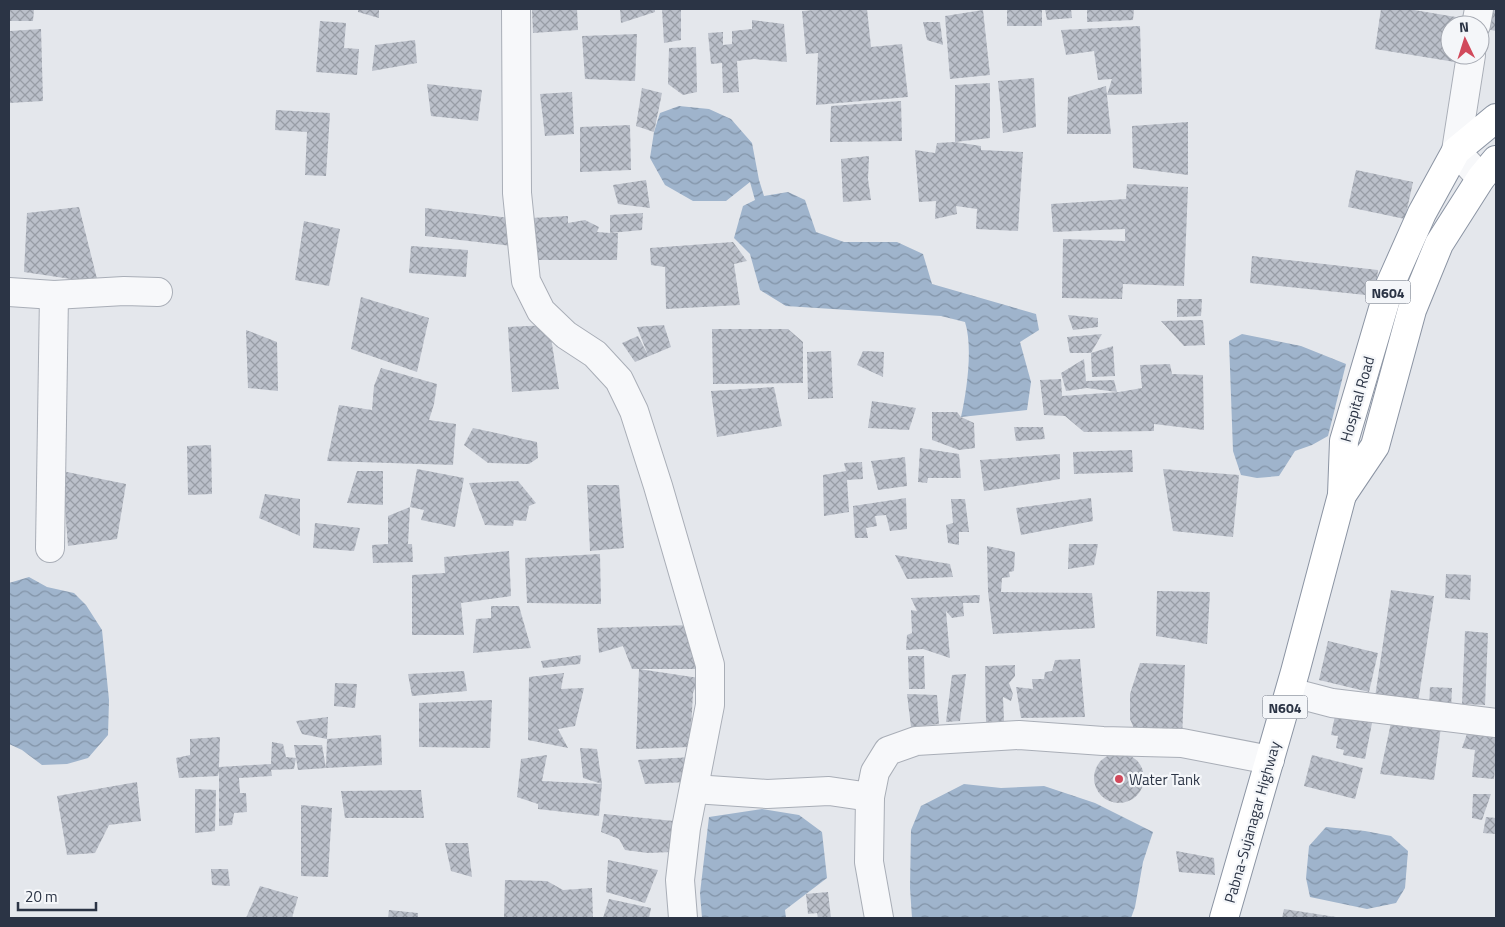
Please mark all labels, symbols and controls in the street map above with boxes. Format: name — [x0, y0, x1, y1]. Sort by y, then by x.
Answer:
north arrow — [1440, 15, 1490, 65]
text: N — [1458, 16, 1470, 37]
road number: N604 — [1366, 280, 1410, 304]
street label: Hospital Road — [1334, 353, 1380, 445]
road number: N604 — [1262, 696, 1308, 719]
street label: Pabna-Sujanagar Highway — [1218, 738, 1286, 906]
place label: Water Tank — [1129, 768, 1200, 791]
marker: Water Tank — [1113, 773, 1125, 785]
scale bar — [18, 880, 95, 912]
text: 20 m — [25, 885, 58, 908]

